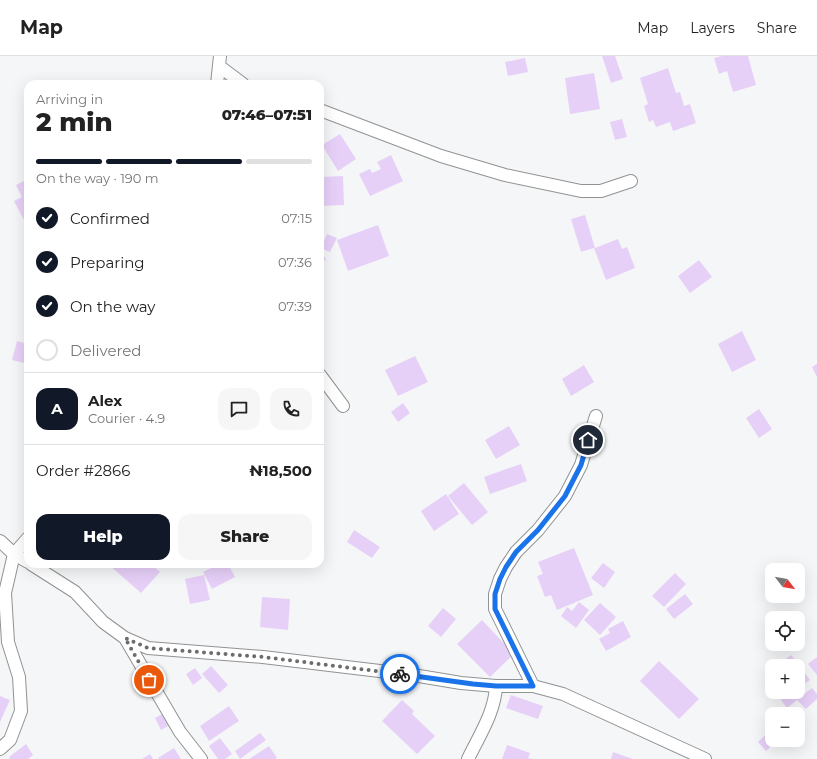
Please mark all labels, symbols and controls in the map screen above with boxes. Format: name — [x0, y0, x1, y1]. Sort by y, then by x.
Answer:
text: Map — [20, 16, 63, 39]
text: Map — [637, 19, 668, 37]
text: Layers — [690, 19, 735, 37]
text: Share — [757, 19, 797, 37]
text: Arriving in — [36, 91, 103, 107]
text: 07:46–07:51 — [222, 105, 312, 124]
text: 2 min — [36, 106, 113, 138]
text: On the way · 190 m — [36, 170, 159, 186]
icon: check — [36, 207, 58, 229]
text: Confirmed — [70, 209, 150, 228]
text: 07:15 — [281, 210, 312, 226]
icon: check — [36, 251, 58, 273]
text: Preparing — [70, 253, 145, 272]
text: 07:36 — [278, 254, 312, 270]
icon: check — [36, 295, 58, 317]
text: On the way — [70, 297, 155, 316]
text: 07:39 — [278, 298, 312, 314]
text: Delivered — [70, 341, 142, 360]
button: chat — [218, 388, 260, 430]
button: phone — [270, 388, 312, 430]
text: Alex — [88, 391, 122, 410]
text: A — [51, 399, 63, 418]
text: Courier · 4.9 — [88, 410, 165, 426]
pin — [571, 423, 605, 457]
icon: home — [577, 429, 599, 451]
text: Order #2866 — [36, 461, 130, 480]
text: ₦18,500 — [249, 461, 312, 480]
button: Help — [36, 514, 170, 560]
button: Share — [178, 514, 312, 560]
north arrow — [765, 563, 805, 603]
map controls — [765, 563, 805, 747]
button: locate — [765, 611, 805, 651]
courier — [380, 654, 420, 694]
button: + — [765, 659, 805, 699]
pin — [132, 663, 166, 697]
icon: bike — [389, 663, 411, 685]
icon: bag — [138, 669, 160, 691]
button: − — [765, 707, 805, 747]

